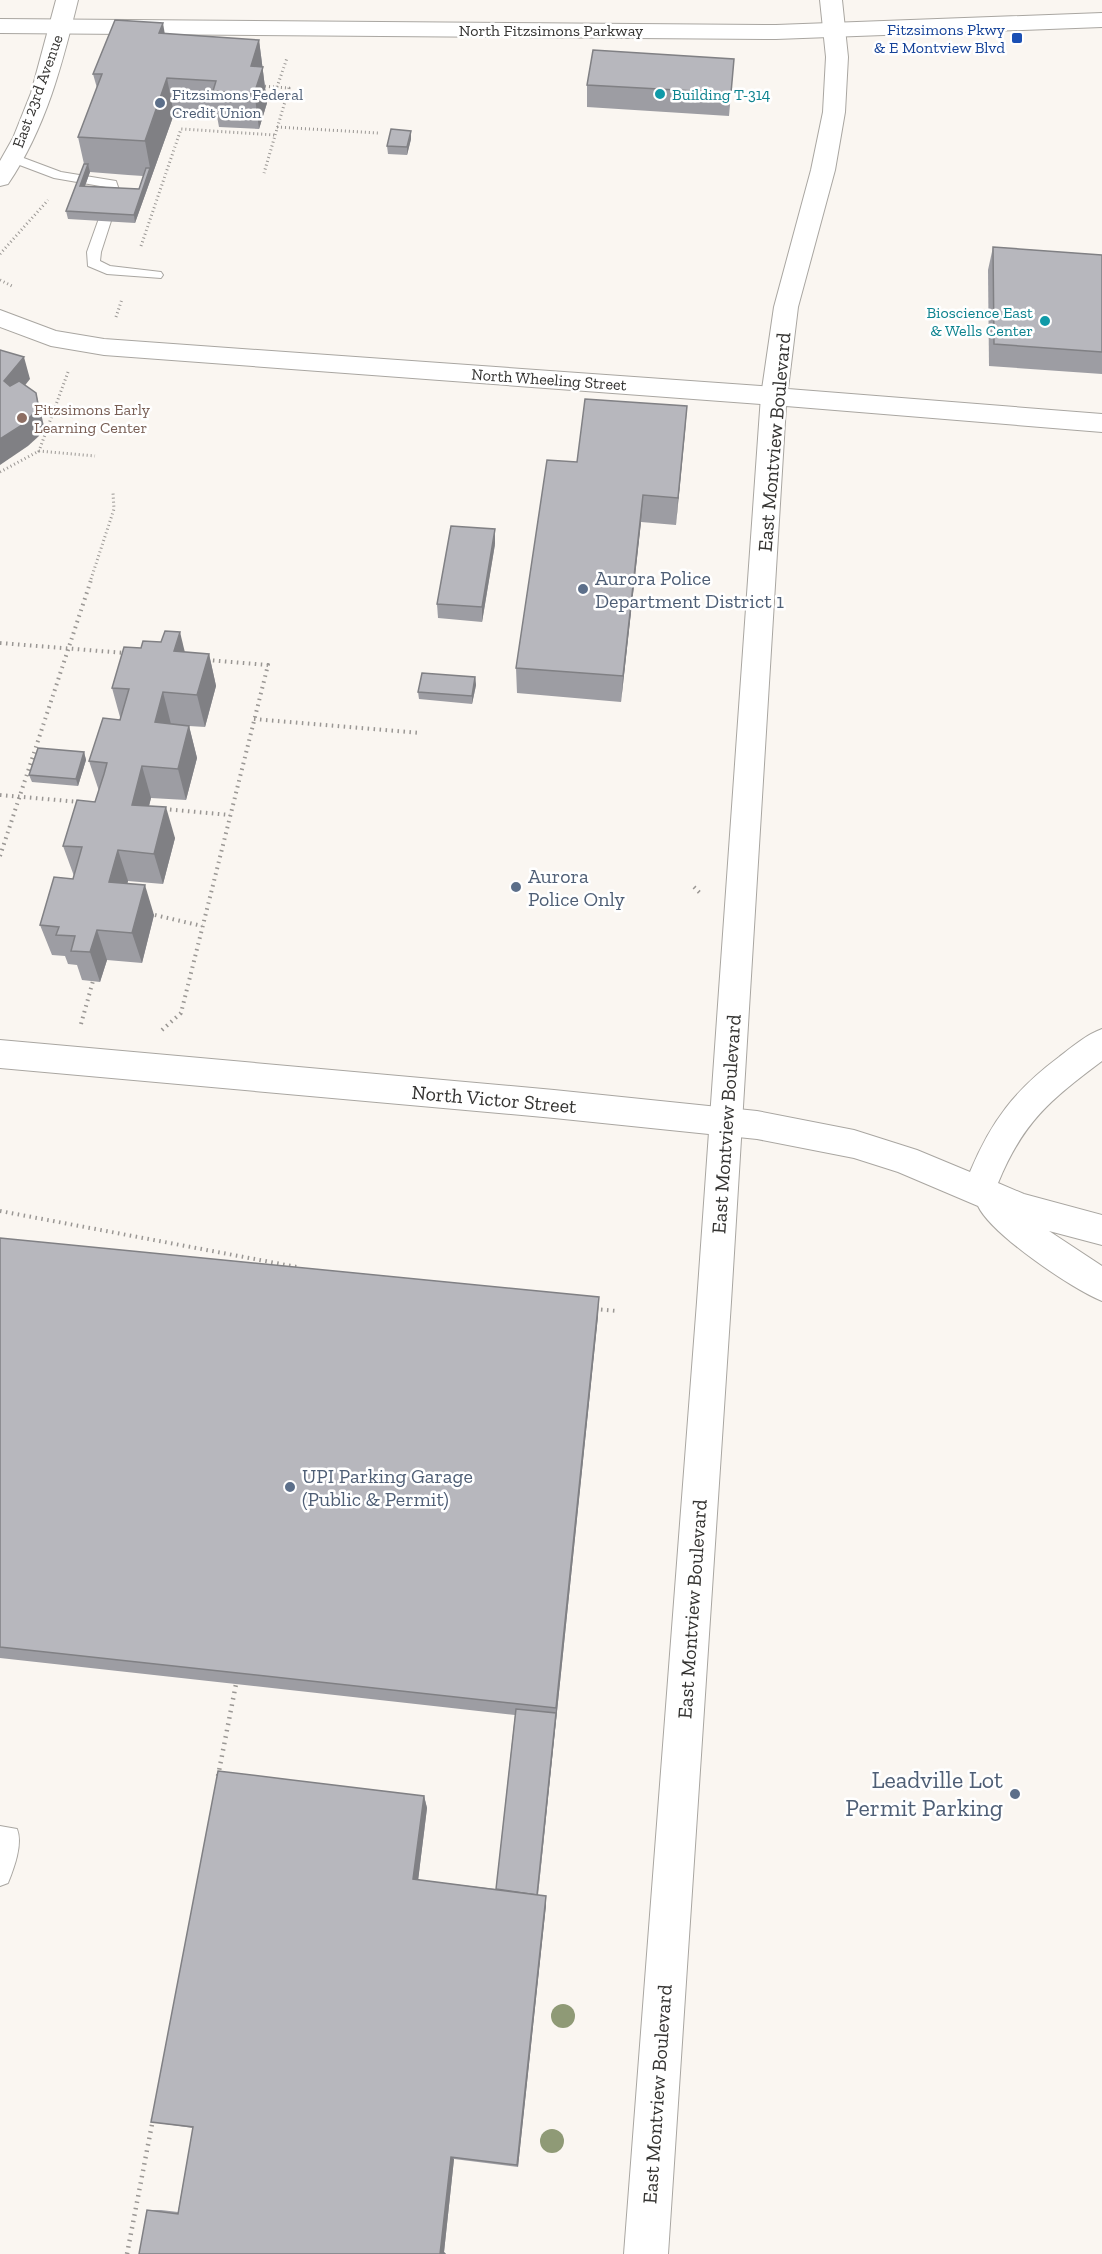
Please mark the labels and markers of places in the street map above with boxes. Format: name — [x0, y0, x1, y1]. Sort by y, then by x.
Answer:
place label: Fitzsimons Pkwy & E Montview Blvd — [874, 20, 1006, 57]
marker: Fitzsimons Pkwy & E Montview Blvd — [1010, 31, 1024, 45]
place label: Fitzsimons Federal Credit Union — [172, 85, 303, 122]
place label: Building T-314 — [672, 85, 771, 104]
marker: Building T-314 — [653, 87, 667, 101]
marker: Fitzsimons Federal Credit Union — [153, 96, 167, 110]
place label: Bioscience East & Wells Center — [926, 303, 1033, 340]
marker: Bioscience East & Wells Center — [1038, 314, 1052, 328]
place label: Fitzsimons Early Learning Center — [34, 400, 151, 437]
marker: Fitzsimons Early Learning Center — [15, 411, 29, 425]
place label: Aurora Police Department District 1 — [595, 566, 784, 613]
marker: Aurora Police Department District 1 — [576, 582, 590, 596]
place label: Aurora Police Only — [528, 864, 625, 911]
marker: Aurora Police Only — [509, 880, 523, 894]
place label: UPI Parking Garage (Public & Permit) — [302, 1464, 473, 1511]
marker: UPI Parking Garage (Public & Permit) — [283, 1480, 297, 1494]
place label: Leadville Lot Permit Parking — [845, 1765, 1003, 1822]
marker: Leadville Lot Permit Parking — [1008, 1787, 1022, 1801]

